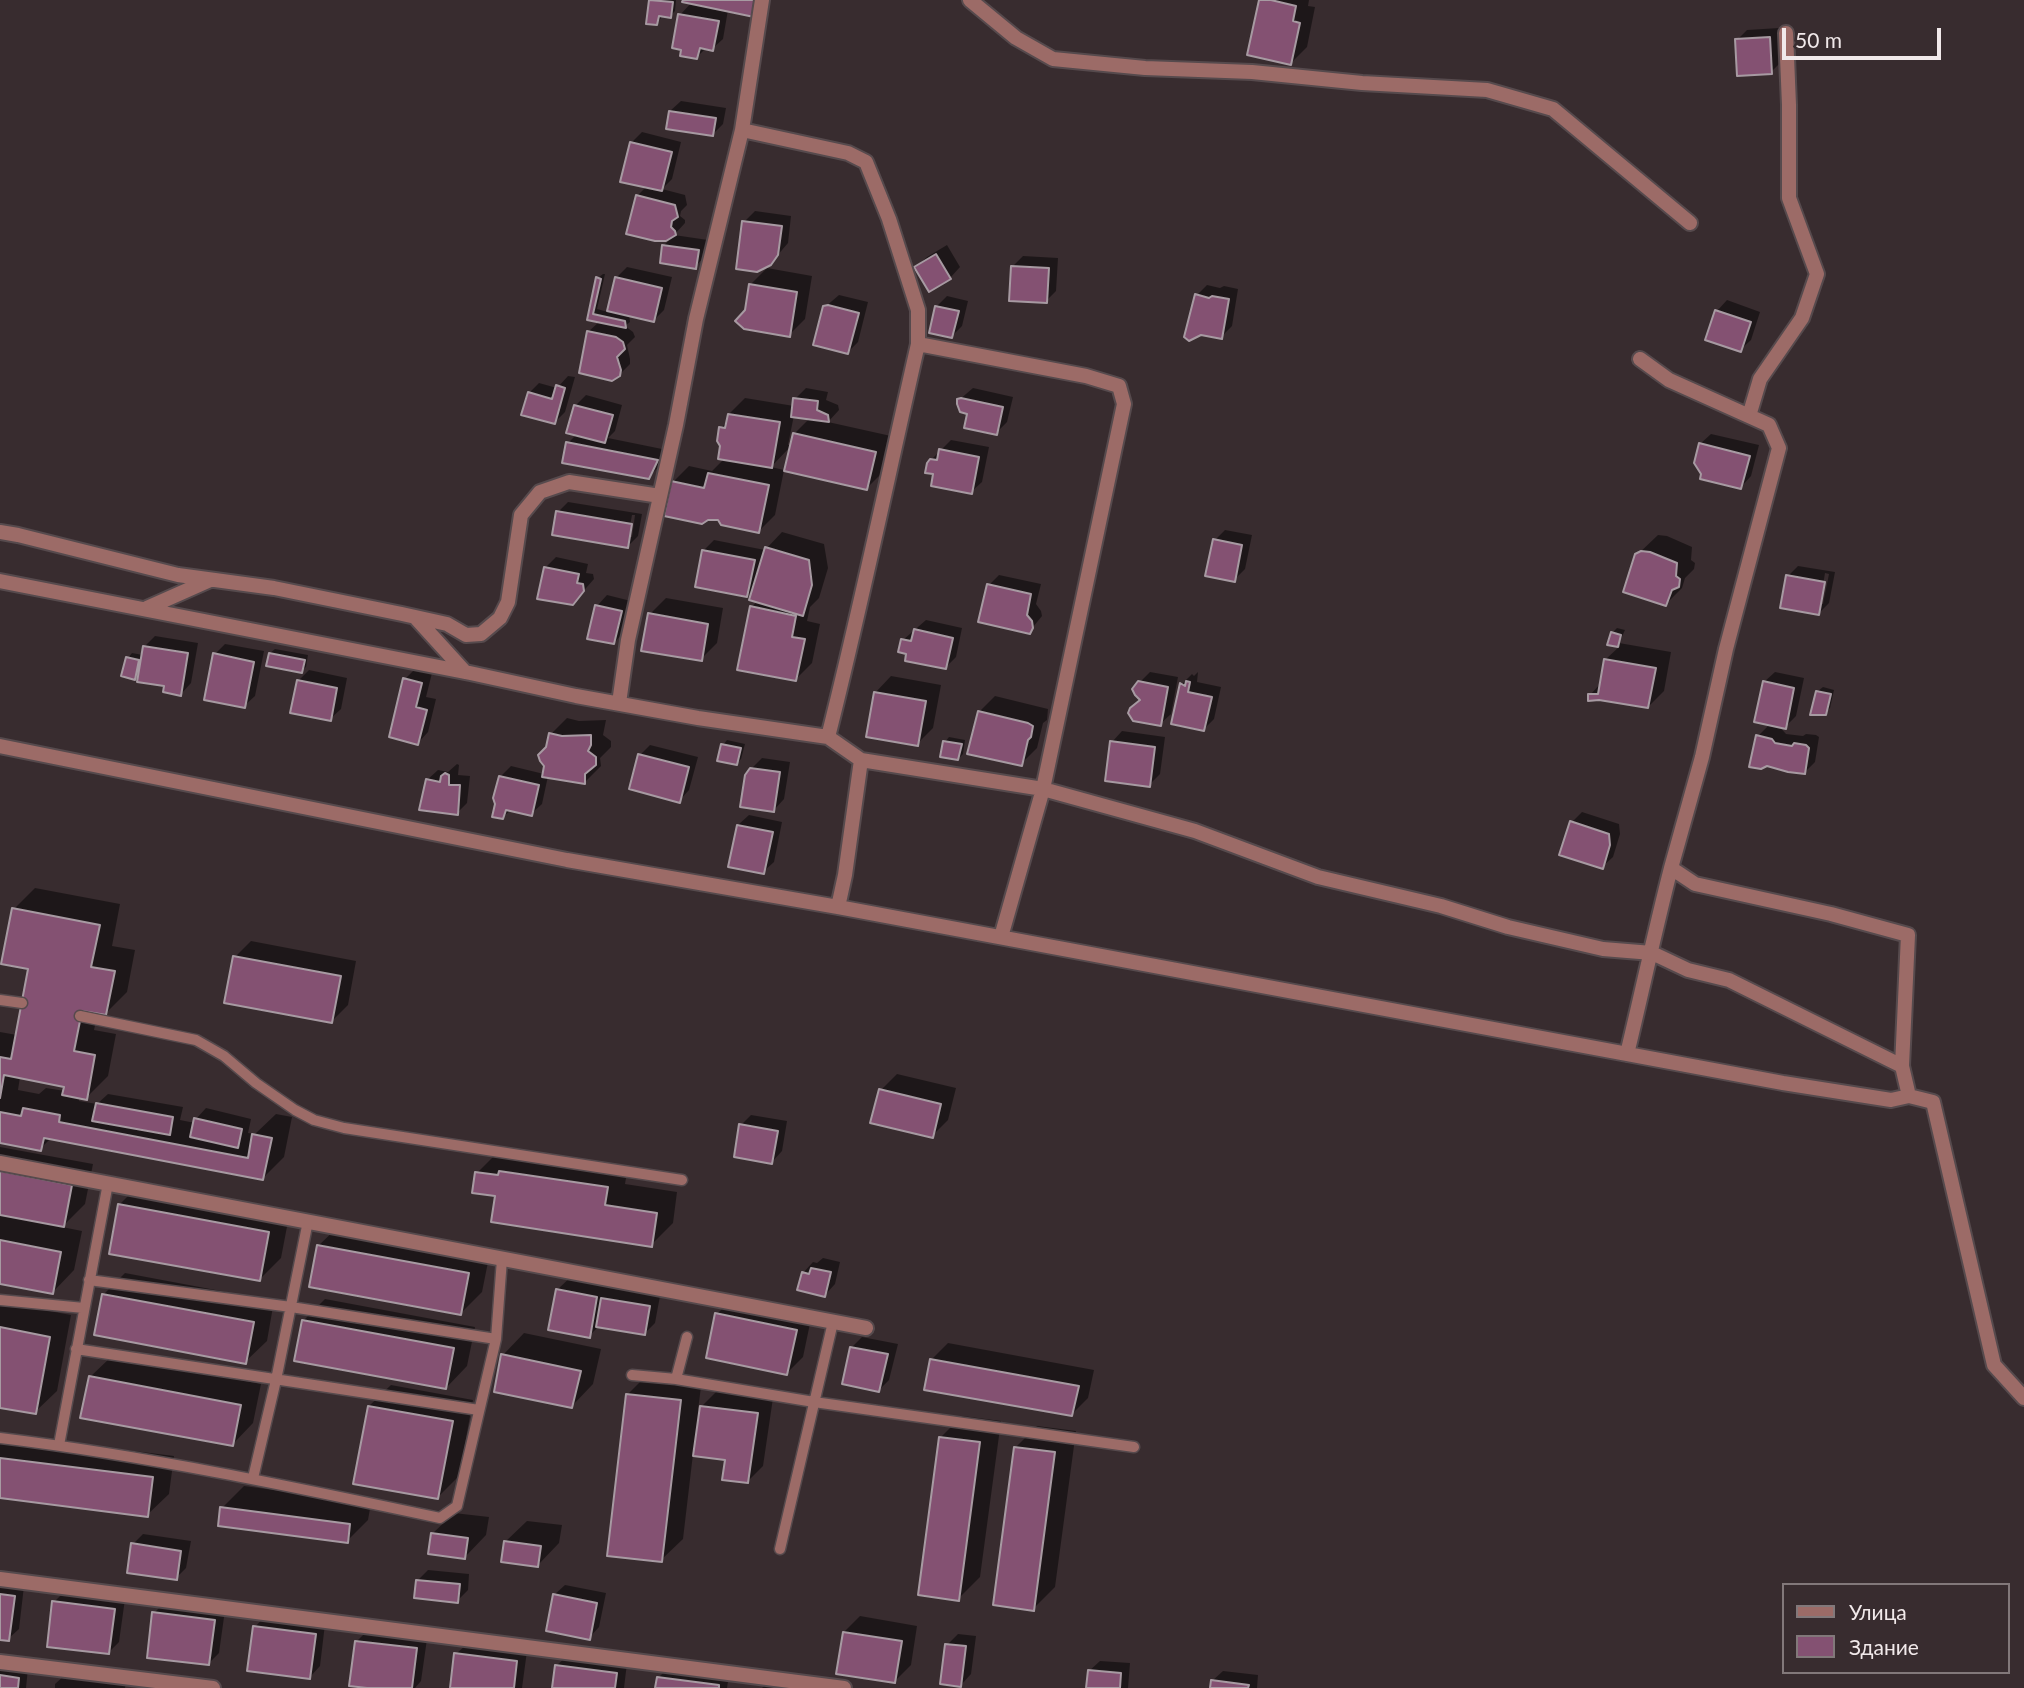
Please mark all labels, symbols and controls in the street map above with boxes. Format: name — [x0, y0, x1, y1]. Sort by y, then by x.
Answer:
scale bar — [1786, 14, 1945, 58]
text: 50 m — [1795, 27, 1842, 52]
legend — [1783, 1583, 2010, 1674]
text: Улица — [1849, 1599, 1907, 1624]
text: Здание — [1849, 1634, 1919, 1659]

